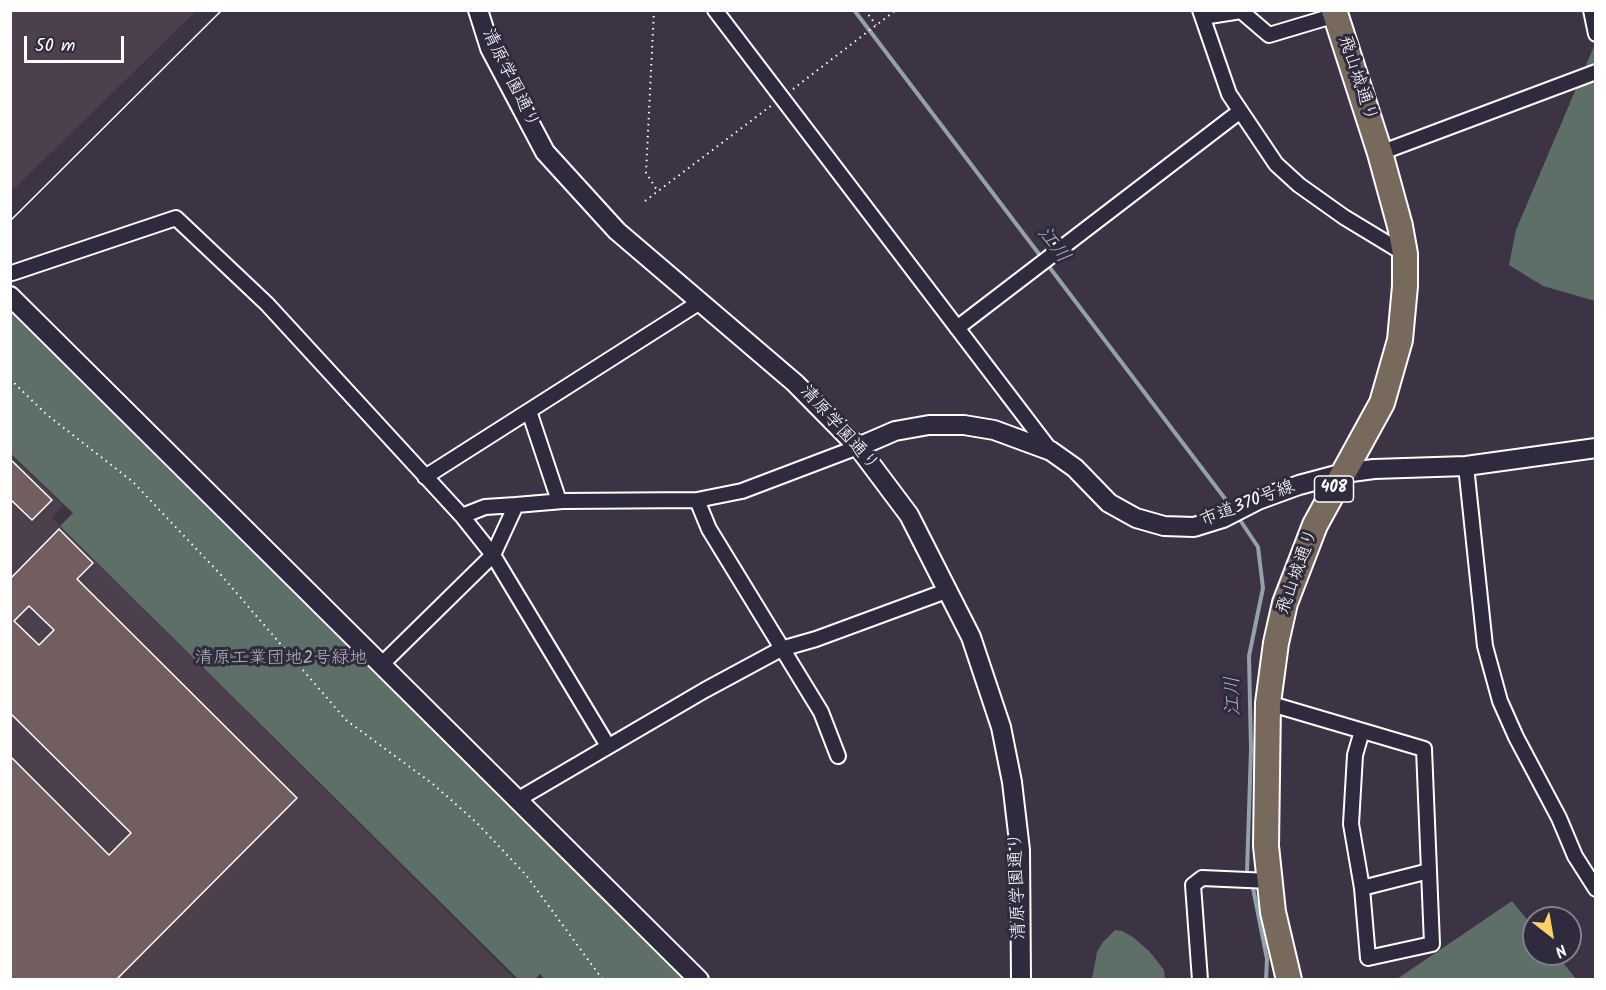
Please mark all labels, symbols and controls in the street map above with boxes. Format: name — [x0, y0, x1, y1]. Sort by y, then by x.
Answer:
scale bar — [27, 24, 128, 62]
street label: 清原学園通り — [476, 26, 542, 132]
text: 50 m — [35, 32, 75, 61]
street label: 飛山城通り — [1332, 33, 1380, 125]
water label: 江川 — [1030, 223, 1074, 269]
street label: 清原学園通り — [794, 382, 882, 476]
road number: 408 — [1314, 476, 1354, 502]
street label: 市道370号線 — [1198, 477, 1298, 533]
street label: 飛山城通り — [1273, 526, 1325, 618]
park label: 清原工業団地2号緑地 — [195, 649, 367, 671]
water label: 江川 — [1223, 676, 1247, 716]
street label: 清原学園通り — [1006, 832, 1032, 940]
north arrow — [1522, 906, 1582, 966]
text: N — [1550, 937, 1571, 963]

